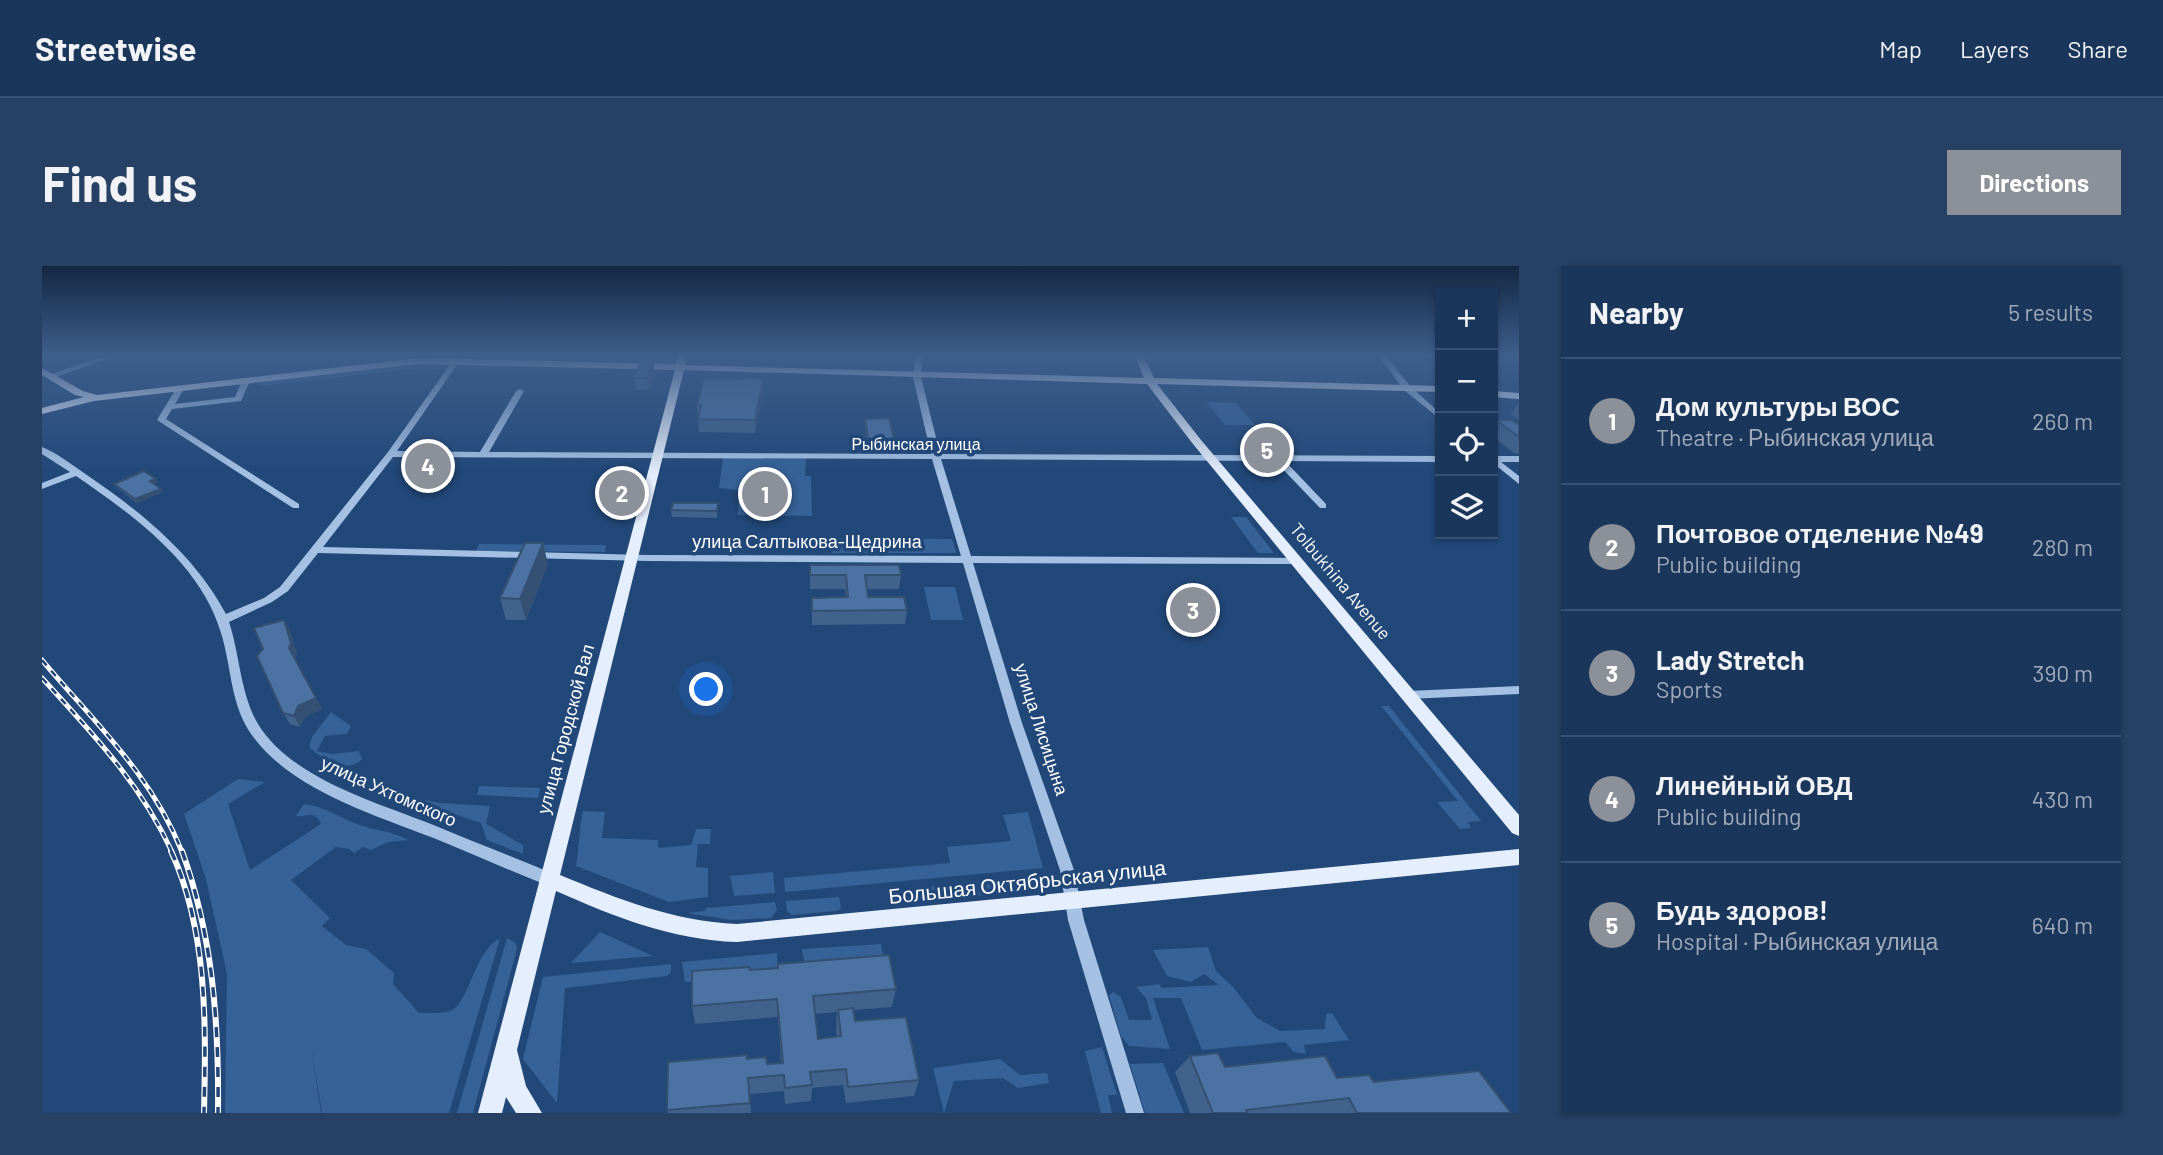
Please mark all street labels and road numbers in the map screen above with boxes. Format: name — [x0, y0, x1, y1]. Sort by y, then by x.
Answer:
street label: Рыбинская улица — [851, 434, 981, 453]
street label: Tolbukhina Avenue — [1286, 518, 1396, 644]
street label: улица Салтыкова-Щедрина — [692, 530, 923, 552]
street label: улица Городской Вал — [532, 642, 598, 816]
street label: улица Лисицына — [1010, 660, 1074, 799]
street label: улица Ухтомского — [318, 751, 460, 831]
street label: Большая Октябрьская улица — [887, 854, 1167, 908]

